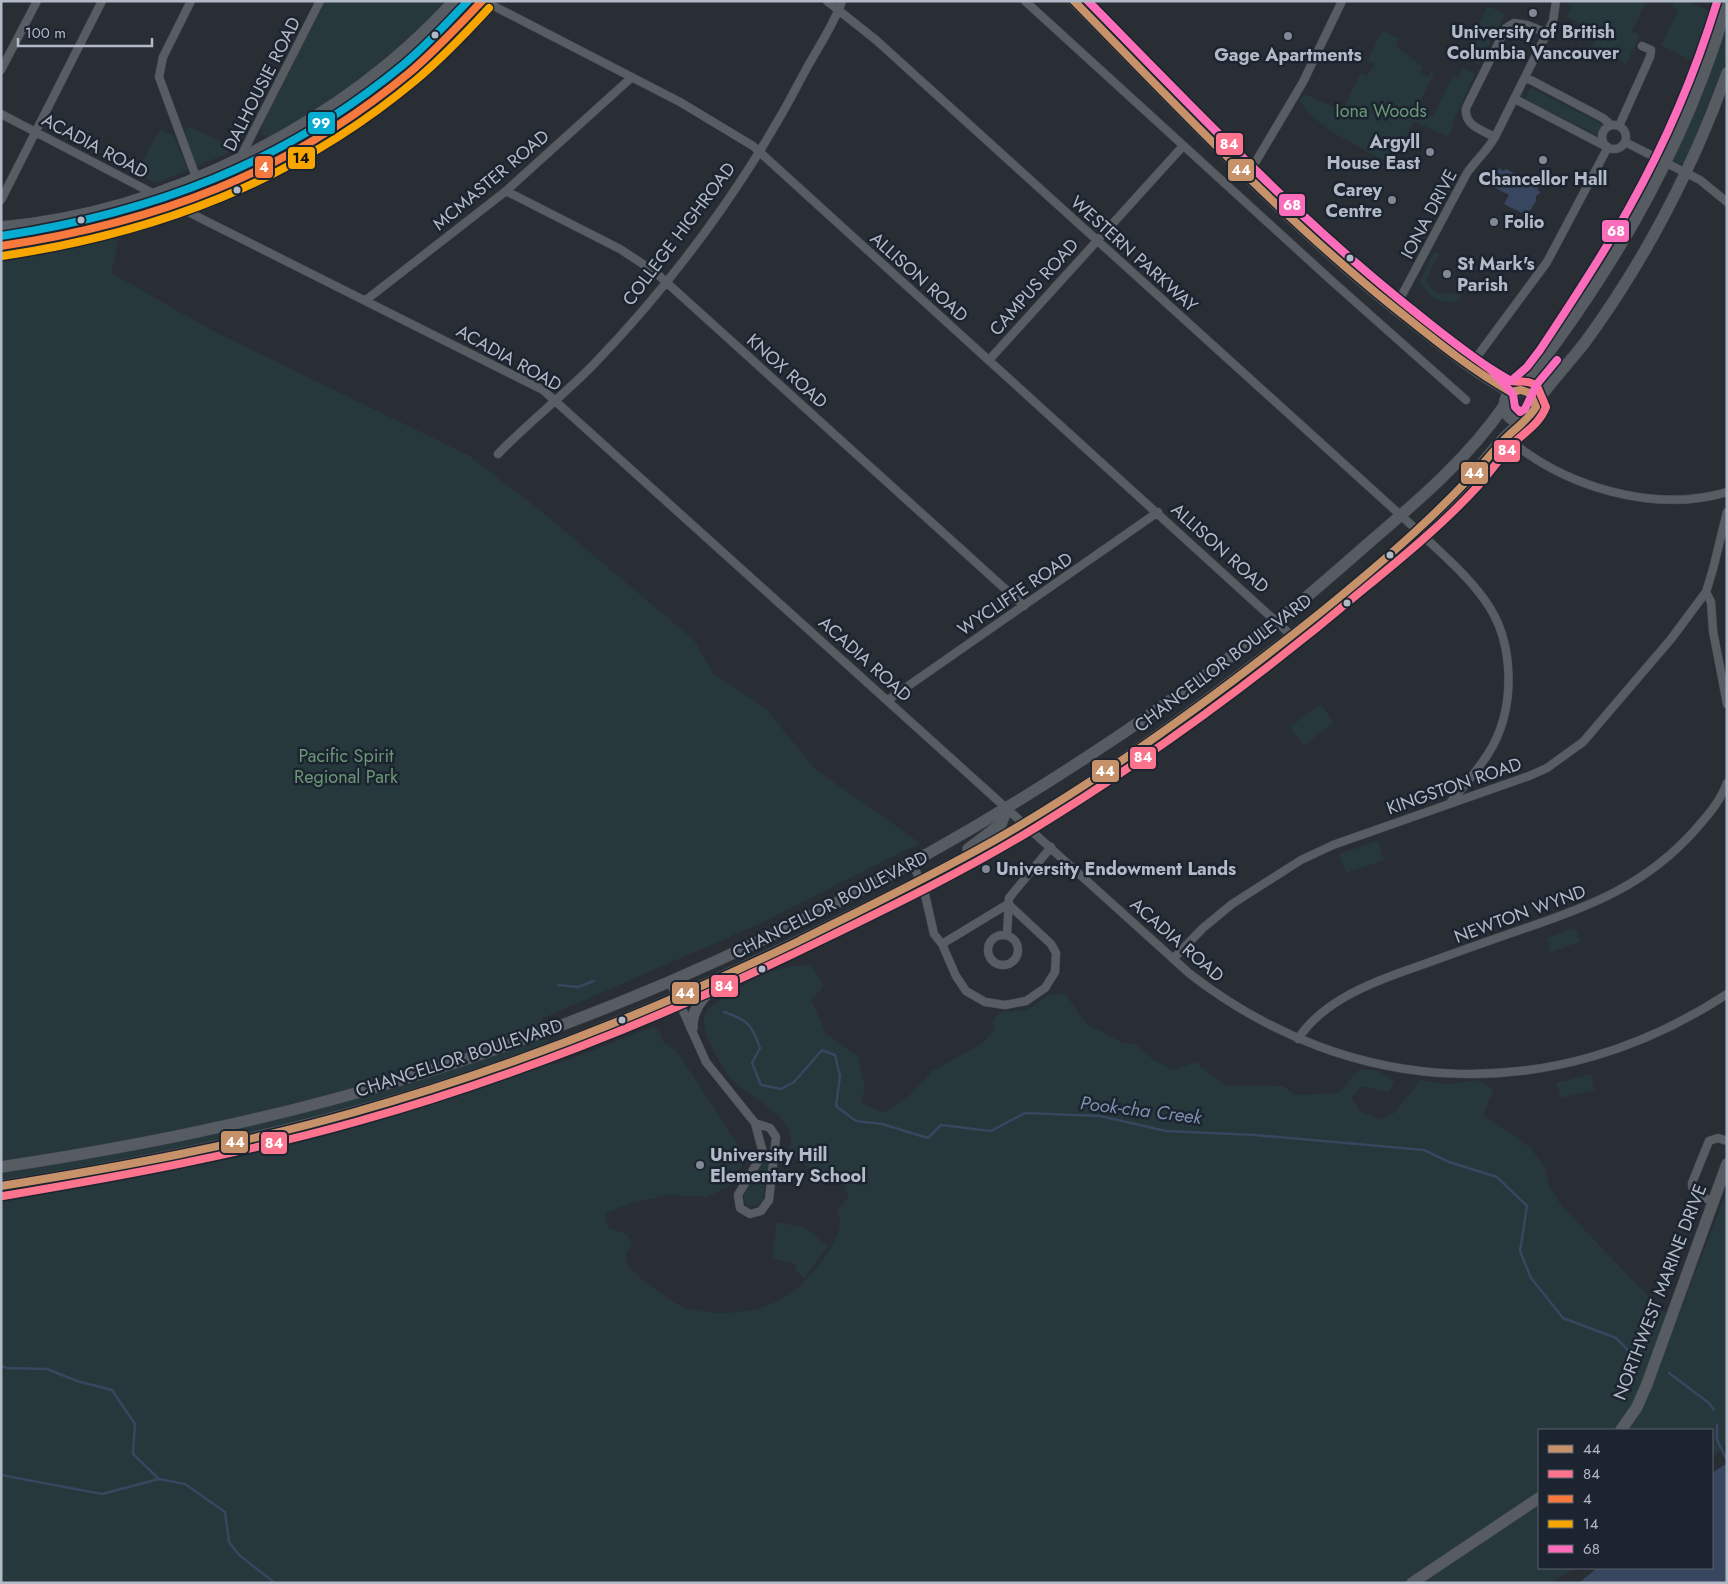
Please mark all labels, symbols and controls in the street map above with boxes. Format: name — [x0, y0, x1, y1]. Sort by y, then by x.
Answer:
marker: University of British Columbia Vancouver — [1527, 7, 1539, 19]
street label: DALHOUSIE ROAD — [217, 12, 307, 156]
scale bar — [18, 15, 151, 47]
place label: University of British Columbia Vancouver — [1447, 19, 1620, 66]
text: 100 m — [25, 22, 66, 44]
unlabelled marker — [430, 30, 440, 40]
marker: Gage Apartments — [1282, 30, 1294, 42]
place label: Gage Apartments — [1214, 42, 1362, 68]
park label: Iona Woods — [1335, 98, 1427, 124]
street label: ACADIA ROAD — [37, 107, 153, 185]
line badge: 99 — [307, 111, 336, 135]
text: 99 — [312, 113, 330, 133]
street label: MCMASTER ROAD — [427, 123, 555, 237]
place label: Argyll House East — [1326, 129, 1420, 176]
line badge: 84 — [1215, 132, 1244, 156]
text: 84 — [1220, 134, 1238, 154]
line badge: 14 — [287, 146, 316, 170]
marker: Argyll House East — [1424, 146, 1436, 158]
text: 14 — [293, 148, 310, 168]
marker: Chancellor Hall — [1537, 154, 1549, 166]
line badge: 4 — [254, 155, 274, 179]
text: 4 — [259, 157, 269, 177]
street label: COLLEGE HIGHROAD — [616, 157, 742, 311]
line badge: 44 — [1227, 158, 1255, 182]
text: 44 — [1231, 160, 1251, 180]
street label: IONA DRIVE — [1394, 164, 1464, 264]
place label: Chancellor Hall — [1479, 166, 1607, 192]
place label: Carey Centre — [1326, 177, 1383, 224]
unlabelled marker — [232, 185, 242, 195]
street label: WESTERN PARKWAY — [1065, 190, 1204, 319]
line badge: 68 — [1278, 193, 1306, 217]
marker: Carey Centre — [1386, 194, 1398, 206]
text: 68 — [1283, 195, 1301, 215]
place label: Folio — [1504, 209, 1545, 235]
unlabelled marker — [76, 215, 86, 225]
marker: Folio — [1488, 216, 1500, 228]
line badge: 68 — [1601, 219, 1630, 243]
text: 68 — [1607, 221, 1625, 241]
street label: ALLISON ROAD — [864, 226, 974, 328]
street label: CAMPUS ROAD — [983, 233, 1085, 341]
place label: St Mark's Parish — [1457, 251, 1535, 298]
unlabelled marker — [1345, 253, 1355, 263]
marker: St Mark's Parish — [1441, 268, 1453, 280]
street label: ACADIA ROAD — [451, 318, 567, 398]
street label: KNOX ROAD — [741, 328, 833, 414]
line badge: 84 — [1493, 439, 1521, 463]
text: 84 — [1498, 440, 1516, 460]
line badge: 44 — [1460, 461, 1489, 485]
text: 44 — [1464, 463, 1484, 483]
street label: ALLISON ROAD — [1165, 497, 1275, 599]
street label: WYCLIFFE ROAD — [952, 546, 1078, 642]
unlabelled marker — [1385, 550, 1395, 560]
street label: CHANCELLOR BOULEVARD — [1129, 587, 1317, 739]
unlabelled marker — [1342, 598, 1352, 608]
street label: ACADIA ROAD — [813, 610, 917, 708]
park label: Pacific Spirit Regional Park — [294, 743, 398, 790]
line badge: 84 — [1129, 746, 1157, 770]
text: 84 — [1134, 747, 1152, 767]
street label: KINGSTON ROAD — [1383, 751, 1525, 821]
line badge: 44 — [1091, 759, 1120, 783]
text: 44 — [1095, 761, 1115, 781]
street label: CHANCELLOR BOULEVARD — [728, 844, 932, 966]
place label: University Endowment Lands — [996, 856, 1236, 882]
marker: University Endowment Lands — [980, 863, 992, 875]
street label: NEWTON WYND — [1451, 878, 1589, 950]
street label: ACADIA ROAD — [1124, 892, 1230, 988]
unlabelled marker — [757, 964, 767, 974]
line badge: 84 — [710, 974, 739, 998]
text: 84 — [715, 976, 733, 996]
line badge: 44 — [671, 981, 700, 1005]
text: 44 — [675, 983, 695, 1003]
street label: CHANCELLOR BOULEVARD — [352, 1012, 566, 1104]
unlabelled marker — [617, 1015, 627, 1025]
water label: Pook-cha Creek — [1079, 1089, 1204, 1131]
line badge: 44 — [220, 1130, 249, 1154]
line badge: 84 — [260, 1131, 288, 1155]
text: 44 — [225, 1132, 245, 1152]
text: 84 — [265, 1133, 283, 1153]
place label: University Hill Elementary School — [710, 1142, 866, 1189]
marker: University Hill Elementary School — [694, 1159, 706, 1171]
street label: NORTHWEST MARINE DRIVE — [1607, 1180, 1713, 1404]
legend — [1538, 1429, 1713, 1569]
text: 44 — [1583, 1438, 1601, 1460]
text: 84 — [1583, 1463, 1600, 1485]
text: 4 — [1583, 1488, 1592, 1510]
text: 14 — [1583, 1513, 1599, 1535]
text: 68 — [1583, 1538, 1600, 1560]

